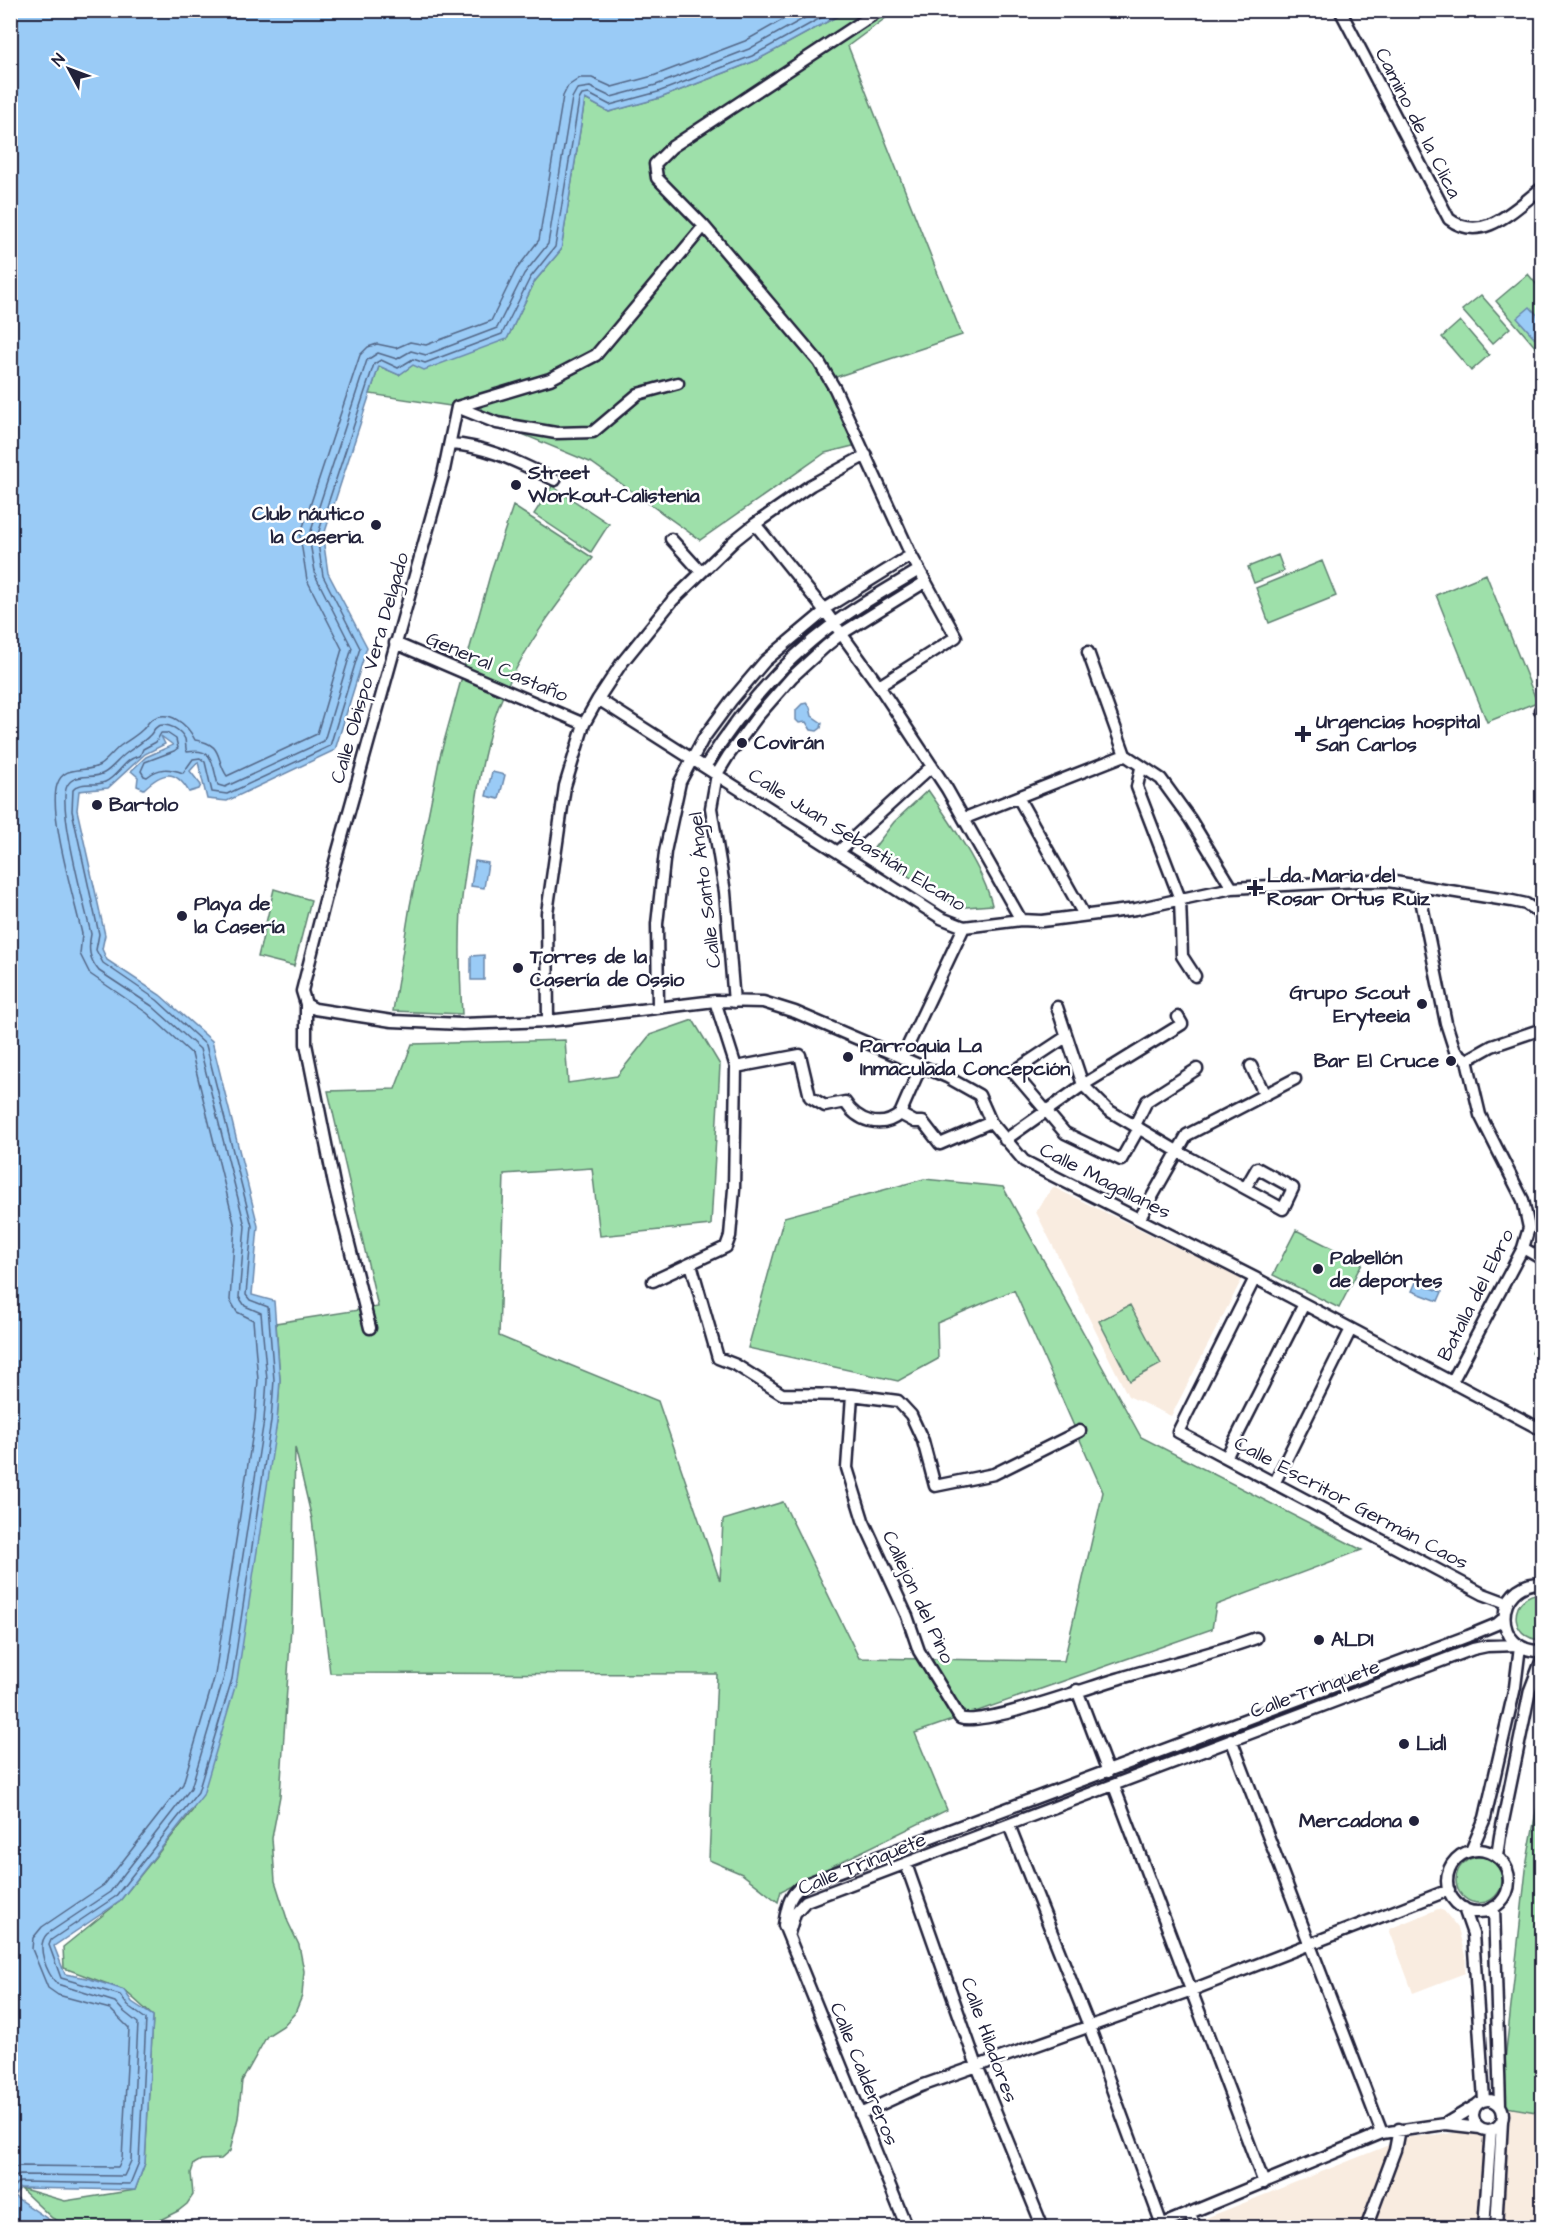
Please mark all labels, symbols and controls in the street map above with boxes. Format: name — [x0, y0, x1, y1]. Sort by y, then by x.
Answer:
north arrow — [39, 39, 99, 99]
street label: Camino de la Clica — [1368, 43, 1468, 203]
text: N — [47, 49, 70, 71]
place label: Street Workout-Calistenia — [527, 459, 701, 510]
marker: Street Workout-Calistenia — [509, 478, 523, 492]
place label: Club náutico la Caseria. — [252, 500, 365, 551]
marker: Club náutico la Caseria. — [369, 518, 383, 532]
street label: Calle Obispo Vera Delgado — [324, 549, 417, 787]
street label: General Castaño — [422, 624, 572, 710]
place label: Urgencias hospital San Carlos — [1315, 708, 1480, 759]
marker: Urgencias hospital San Carlos — [1294, 725, 1312, 743]
place label: Covirán — [754, 729, 824, 757]
marker: Covirán — [735, 736, 749, 750]
street label: Calle Juan Sebastián Elcano — [743, 761, 971, 919]
place label: Bartolo — [109, 791, 179, 819]
marker: Bartolo — [90, 798, 104, 812]
street label: Calle Santo Ángel — [682, 810, 729, 970]
place label: Lda. Maria del Rosar Ortus Ruiz — [1267, 862, 1431, 913]
marker: Lda. Maria del Rosar Ortus Ruiz — [1248, 881, 1262, 895]
place label: Playa de la Casería — [194, 890, 286, 941]
marker: Playa de la Casería — [175, 909, 189, 923]
place label: Torres de la Casería de Ossio — [529, 943, 685, 994]
marker: Torres de la Casería de Ossio — [511, 961, 525, 975]
place label: Grupo Scout Eryteeia — [1290, 979, 1411, 1031]
marker: Grupo Scout Eryteeia — [1415, 997, 1429, 1011]
place label: Parroquia La Inmaculada Concepción — [860, 1032, 1070, 1083]
place label: Bar El Cruce — [1314, 1047, 1439, 1075]
marker: Parroquia La Inmaculada Concepción — [841, 1050, 855, 1064]
marker: Bar El Cruce — [1444, 1054, 1458, 1068]
street label: Calle Magallanes — [1034, 1136, 1176, 1227]
street label: Batalla del Ebro — [1431, 1224, 1521, 1366]
place label: Pabellón de deportes — [1329, 1244, 1443, 1295]
marker: Pabellón de deportes — [1311, 1262, 1325, 1276]
street label: Calle Escritor Germán Caos — [1229, 1429, 1473, 1577]
street label: Callejon del Pino — [875, 1526, 961, 1668]
place label: ALDI — [1331, 1626, 1374, 1654]
marker: ALDI — [1312, 1633, 1326, 1647]
street label: Calle Trinquete — [1246, 1653, 1384, 1725]
place label: Lidl — [1416, 1730, 1446, 1758]
marker: Lidl — [1397, 1737, 1411, 1751]
place label: Mercadona — [1299, 1807, 1403, 1835]
marker: Mercadona — [1407, 1814, 1421, 1828]
street label: Calle Trinquete — [794, 1825, 931, 1902]
street label: Calle Hiladores — [953, 1974, 1025, 2106]
street label: Calle Caldereros — [823, 1998, 905, 2150]

